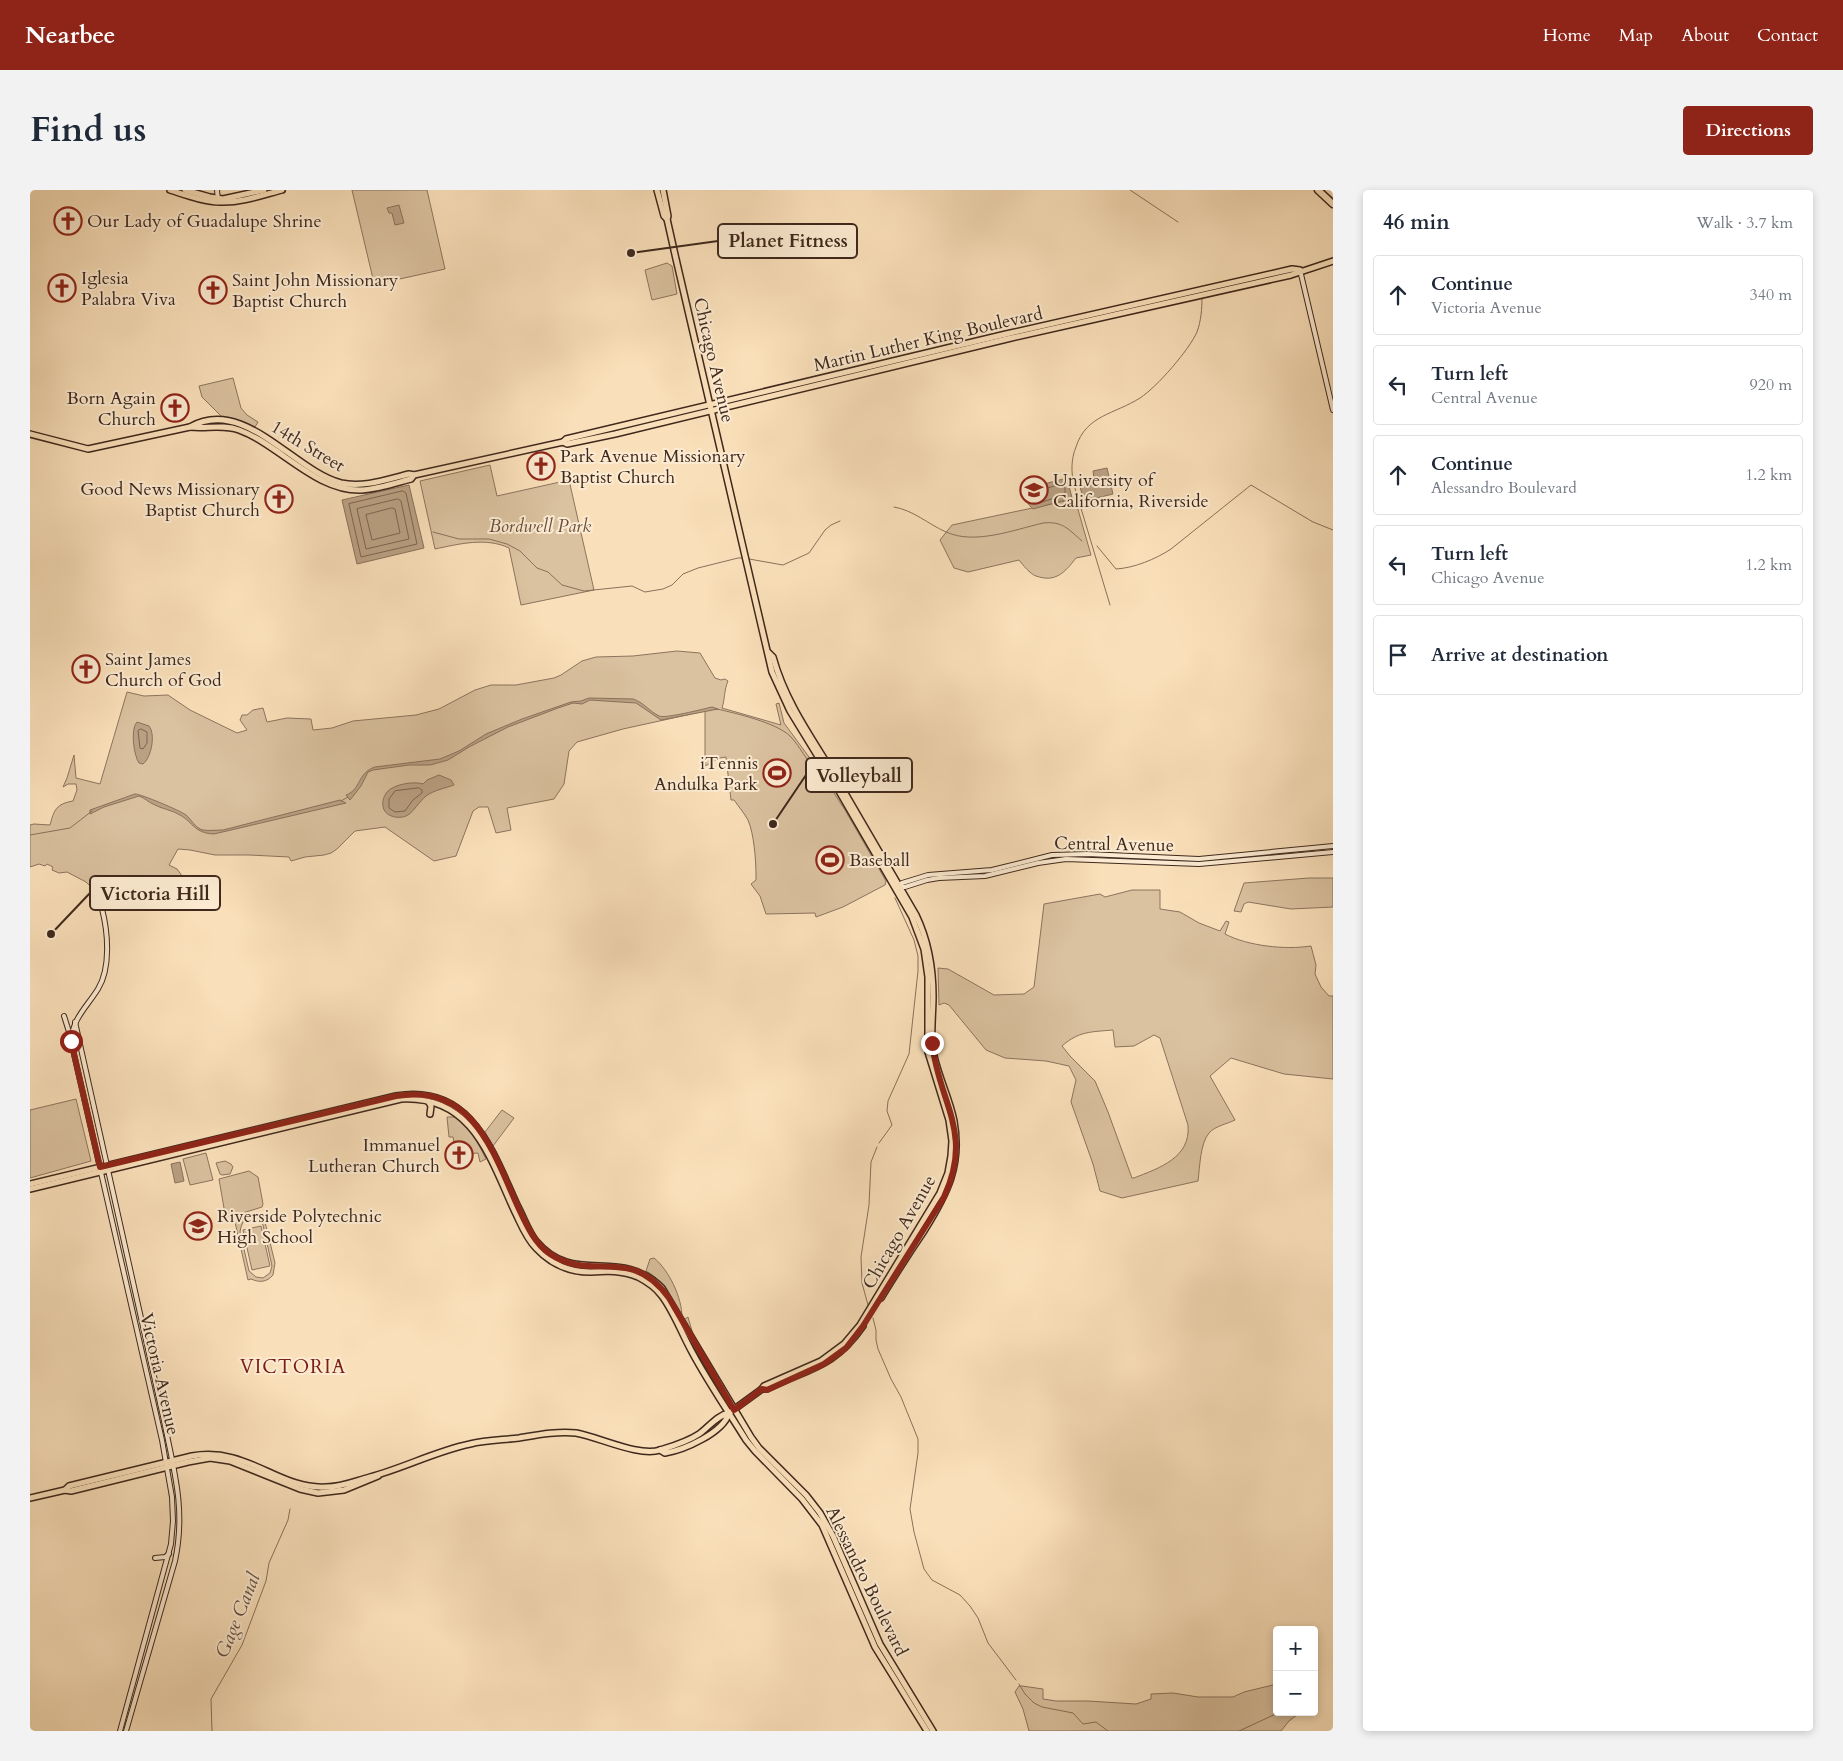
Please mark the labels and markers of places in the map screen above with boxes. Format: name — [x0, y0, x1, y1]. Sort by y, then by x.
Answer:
church icon: Our Lady of Guadalupe Shrine — [53, 206, 83, 236]
place label: Our Lady of Guadalupe Shrine — [87, 209, 322, 234]
callout: Planet Fitness — [718, 224, 857, 258]
place label: Iglesia Palabra Viva — [81, 266, 176, 312]
place label: Saint John Missionary Baptist Church — [232, 268, 399, 314]
church icon: Iglesia Palabra Viva — [47, 273, 77, 303]
church icon: Saint John Missionary Baptist Church — [198, 275, 228, 305]
place label: Born Again Church — [66, 386, 157, 432]
church icon: Born Again Church — [160, 393, 190, 423]
place label: Park Avenue Missionary Baptist Church — [560, 444, 746, 490]
church icon: Park Avenue Missionary Baptist Church — [526, 451, 556, 481]
place label: University of California, Riverside — [1053, 468, 1209, 514]
school or university icon: University of California, Riverside — [1019, 475, 1049, 505]
place label: Good News Missionary Baptist Church — [80, 477, 260, 523]
church icon: Good News Missionary Baptist Church — [264, 484, 294, 514]
place label: Saint James Church of God — [105, 647, 222, 693]
church icon: Saint James Church of God — [71, 654, 101, 684]
place label: iTennis Andulka Park — [654, 751, 758, 797]
sports icon: iTennis Andulka Park — [762, 758, 792, 788]
callout: Volleyball — [806, 758, 912, 792]
sports icon: Baseball — [815, 845, 845, 875]
place label: Baseball — [849, 848, 910, 873]
callout: Victoria Hill — [90, 876, 220, 910]
place label: Immanuel Lutheran Church — [308, 1133, 440, 1179]
church icon: Immanuel Lutheran Church — [444, 1140, 474, 1170]
place label: Riverside Polytechnic High School — [217, 1204, 382, 1250]
school or university icon: Riverside Polytechnic High School — [183, 1211, 213, 1241]

